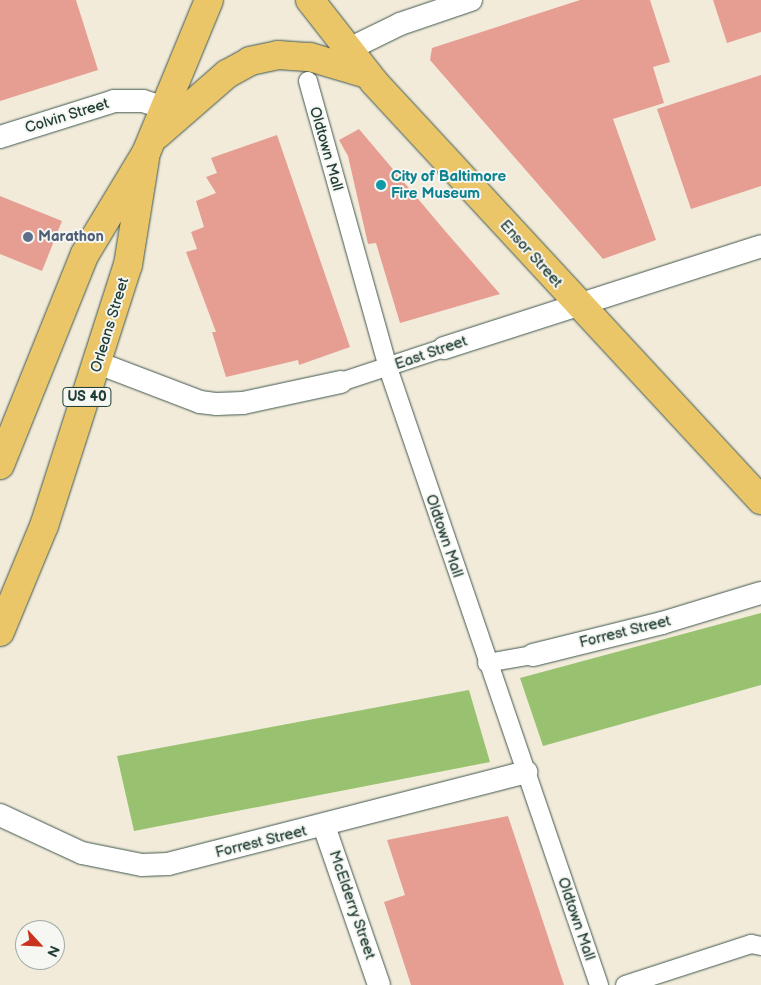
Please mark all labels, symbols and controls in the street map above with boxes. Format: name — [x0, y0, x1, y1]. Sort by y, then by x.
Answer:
street label: Colvin Street — [23, 95, 111, 137]
street label: Oldtown Mall — [305, 105, 347, 193]
place label: City of Baltimore Fire Museum — [391, 167, 507, 202]
marker: City of Baltimore Fire Museum — [375, 179, 387, 191]
street label: Ensor Street — [496, 216, 566, 292]
place label: Marathon — [38, 228, 104, 246]
marker: Marathon — [22, 231, 34, 243]
street label: Orleans Street — [87, 275, 133, 375]
street label: East Street — [392, 332, 470, 374]
road number: US 40 — [62, 386, 112, 408]
street label: Oldtown Mall — [421, 492, 467, 580]
street label: Forrest Street — [577, 612, 673, 652]
street label: Forrest Street — [213, 822, 309, 862]
street label: McElderry Street — [325, 848, 379, 962]
street label: Oldtown Mall — [553, 875, 599, 963]
north arrow — [15, 920, 65, 970]
text: N — [43, 943, 63, 959]

